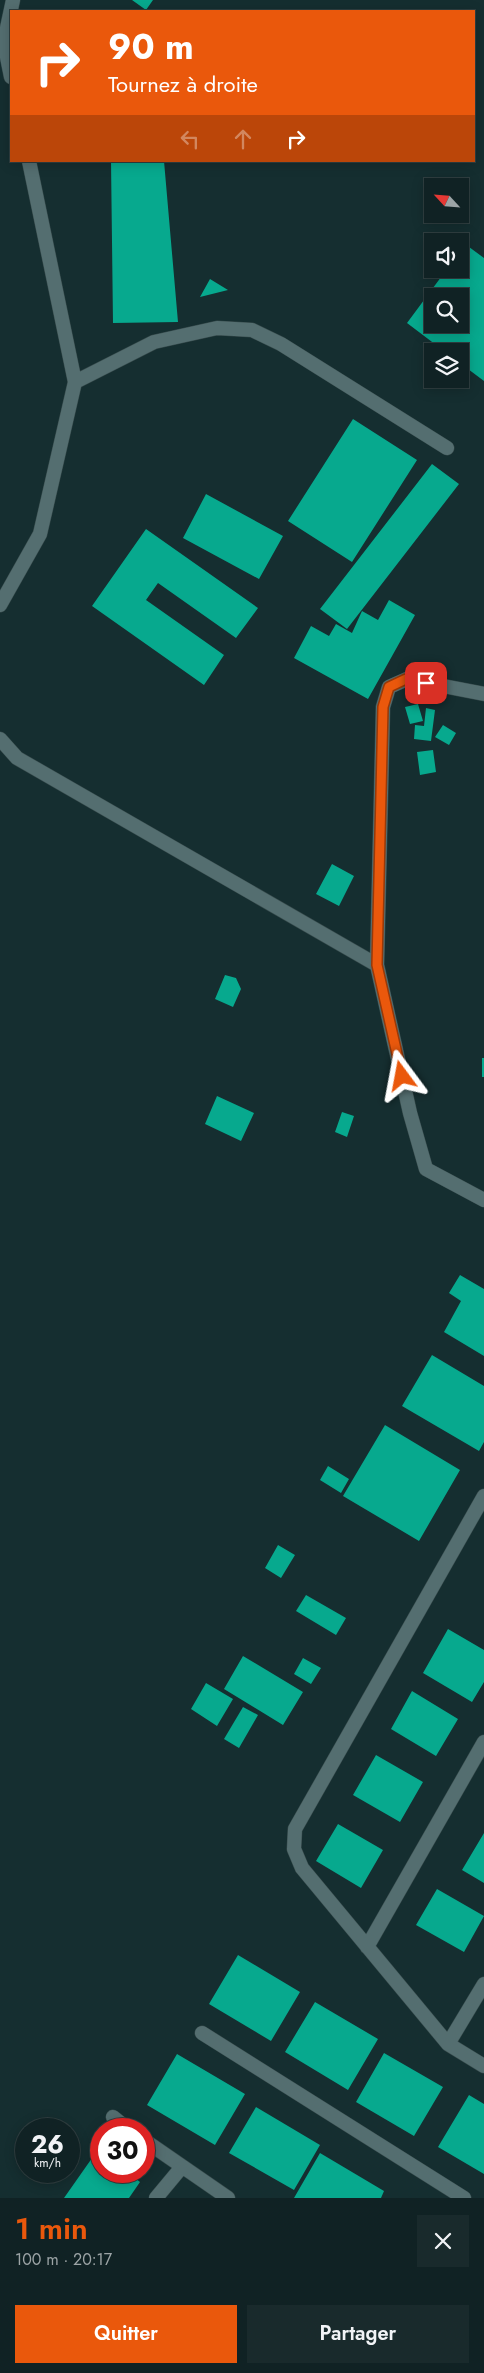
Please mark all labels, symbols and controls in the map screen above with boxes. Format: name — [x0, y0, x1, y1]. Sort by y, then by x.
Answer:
text: 90 m — [108, 22, 194, 72]
icon: right — [25, 30, 90, 95]
text: Tournez à droite — [108, 68, 258, 100]
icon: left — [176, 125, 204, 153]
icon: ahead — [229, 125, 257, 153]
icon: right — [282, 125, 310, 153]
north arrow — [424, 178, 469, 222]
map controls — [424, 178, 469, 388]
button: sound — [424, 233, 469, 278]
button: search — [424, 288, 469, 333]
button: layers — [424, 343, 469, 388]
pin — [405, 662, 447, 704]
icon: arrive — [412, 669, 440, 697]
position arrow — [375, 1049, 427, 1101]
speed limit sign: 30 — [90, 2118, 155, 2183]
text: 26 — [31, 2126, 64, 2162]
text: km/h — [34, 2154, 61, 2172]
text: 1 min — [15, 2207, 88, 2250]
button: close — [417, 2215, 469, 2267]
text: 100 m · 20:17 — [15, 2248, 112, 2271]
button: Quitter — [15, 2305, 237, 2363]
button: Partager — [247, 2305, 469, 2363]

